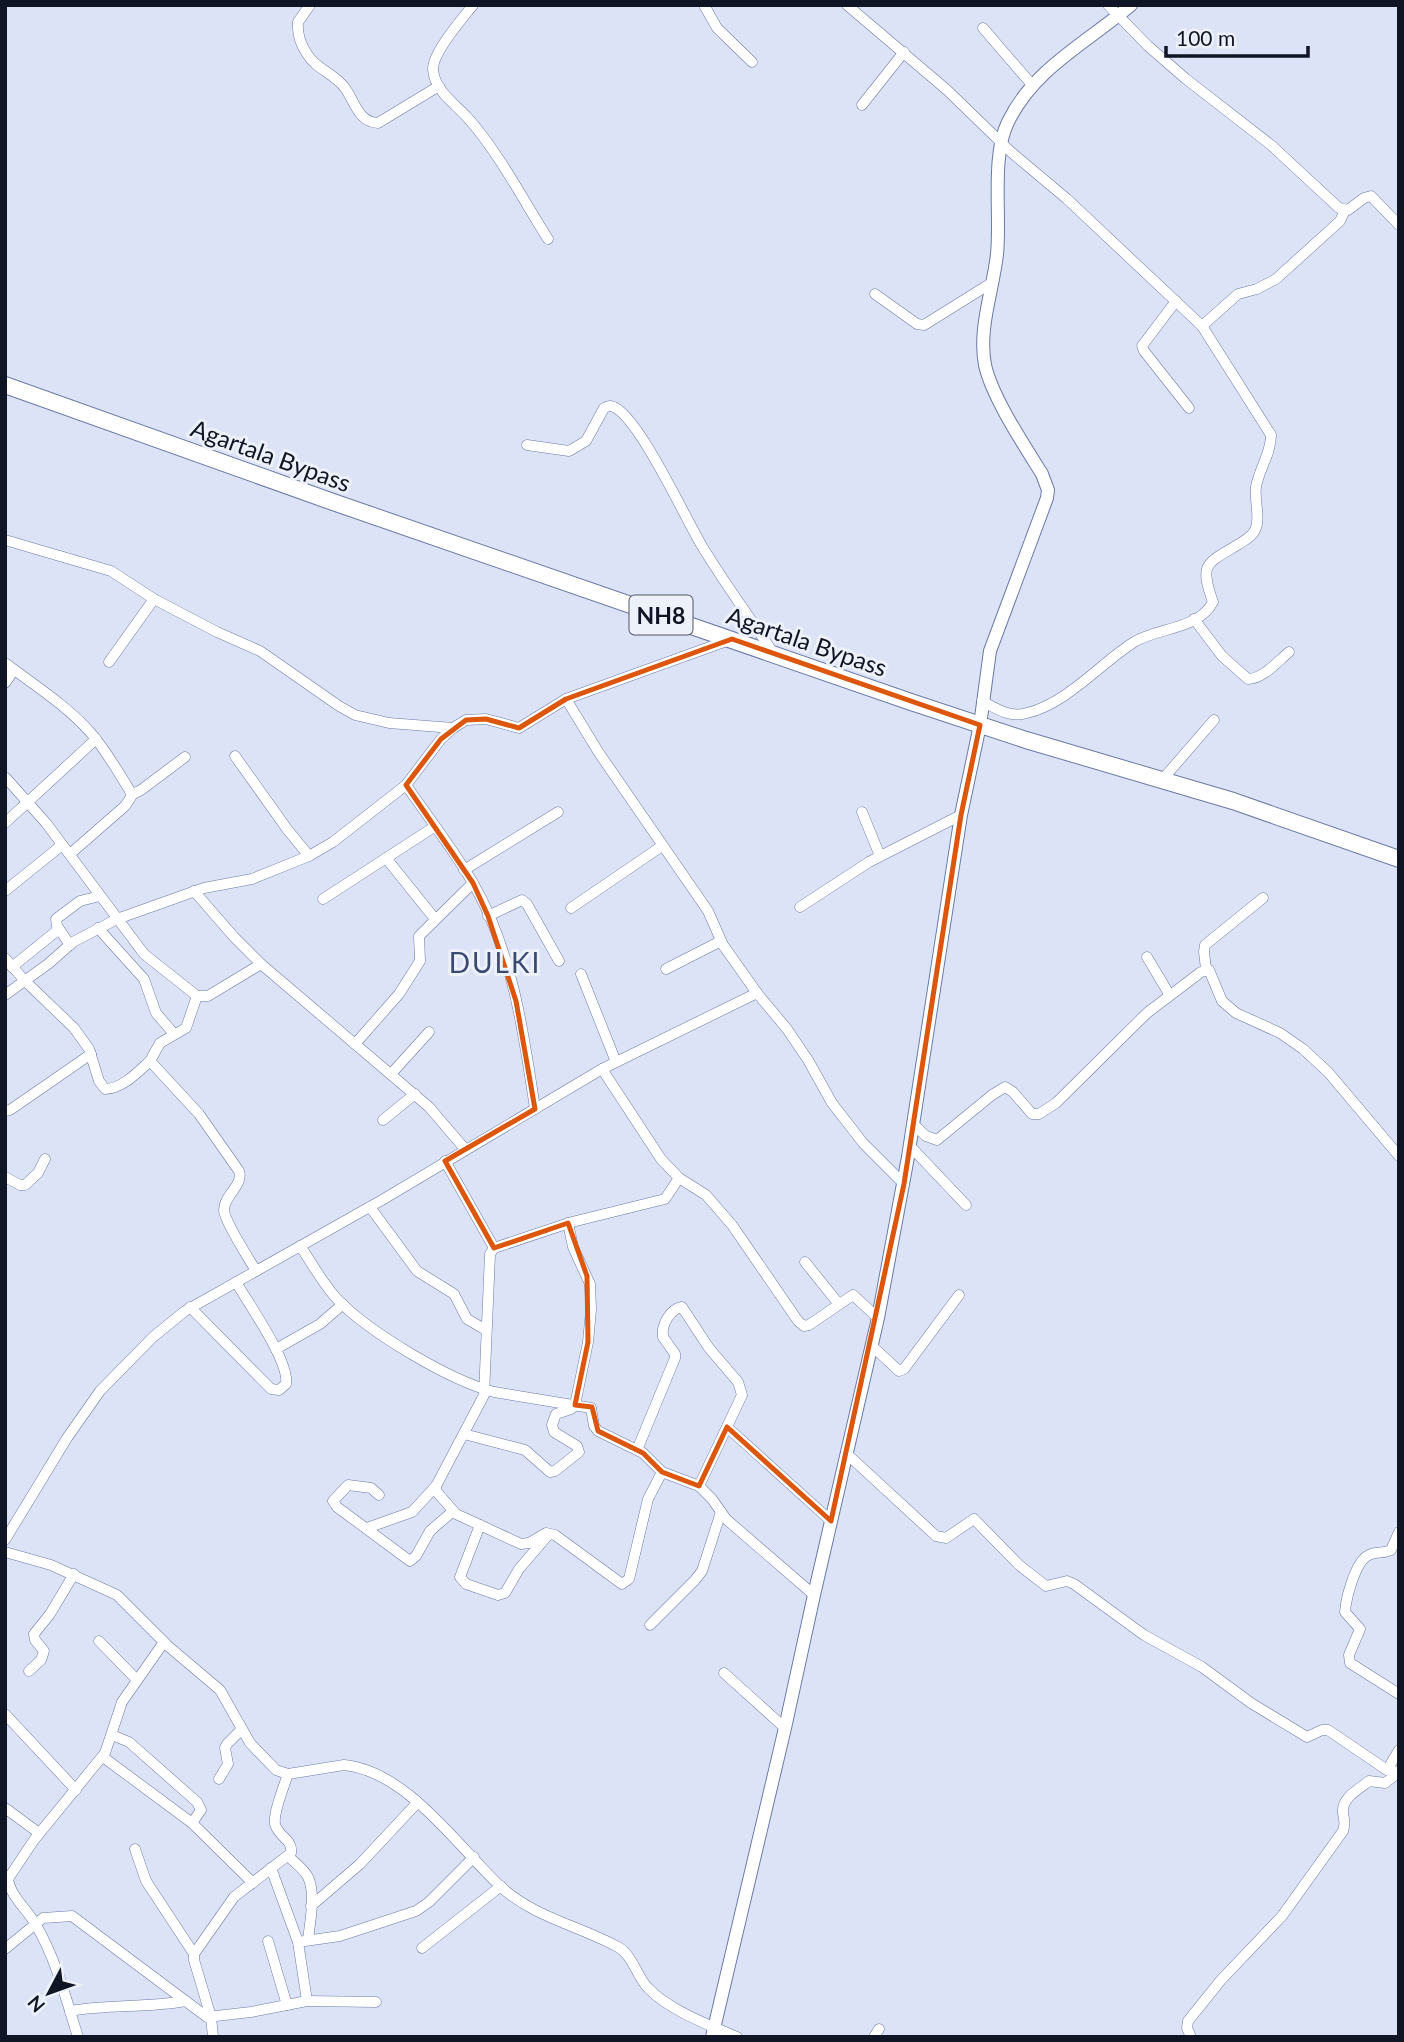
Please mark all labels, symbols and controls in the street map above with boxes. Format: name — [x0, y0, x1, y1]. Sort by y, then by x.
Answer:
scale bar — [1166, 14, 1308, 58]
text: 100 m — [1176, 25, 1235, 50]
street label: Agartala Bypass — [187, 413, 355, 497]
road number: NH8 — [630, 596, 692, 635]
street label: Agartala Bypass — [723, 600, 891, 682]
district label: DULKI — [449, 945, 541, 979]
north arrow — [14, 1958, 84, 2028]
text: N — [22, 1991, 49, 2018]

